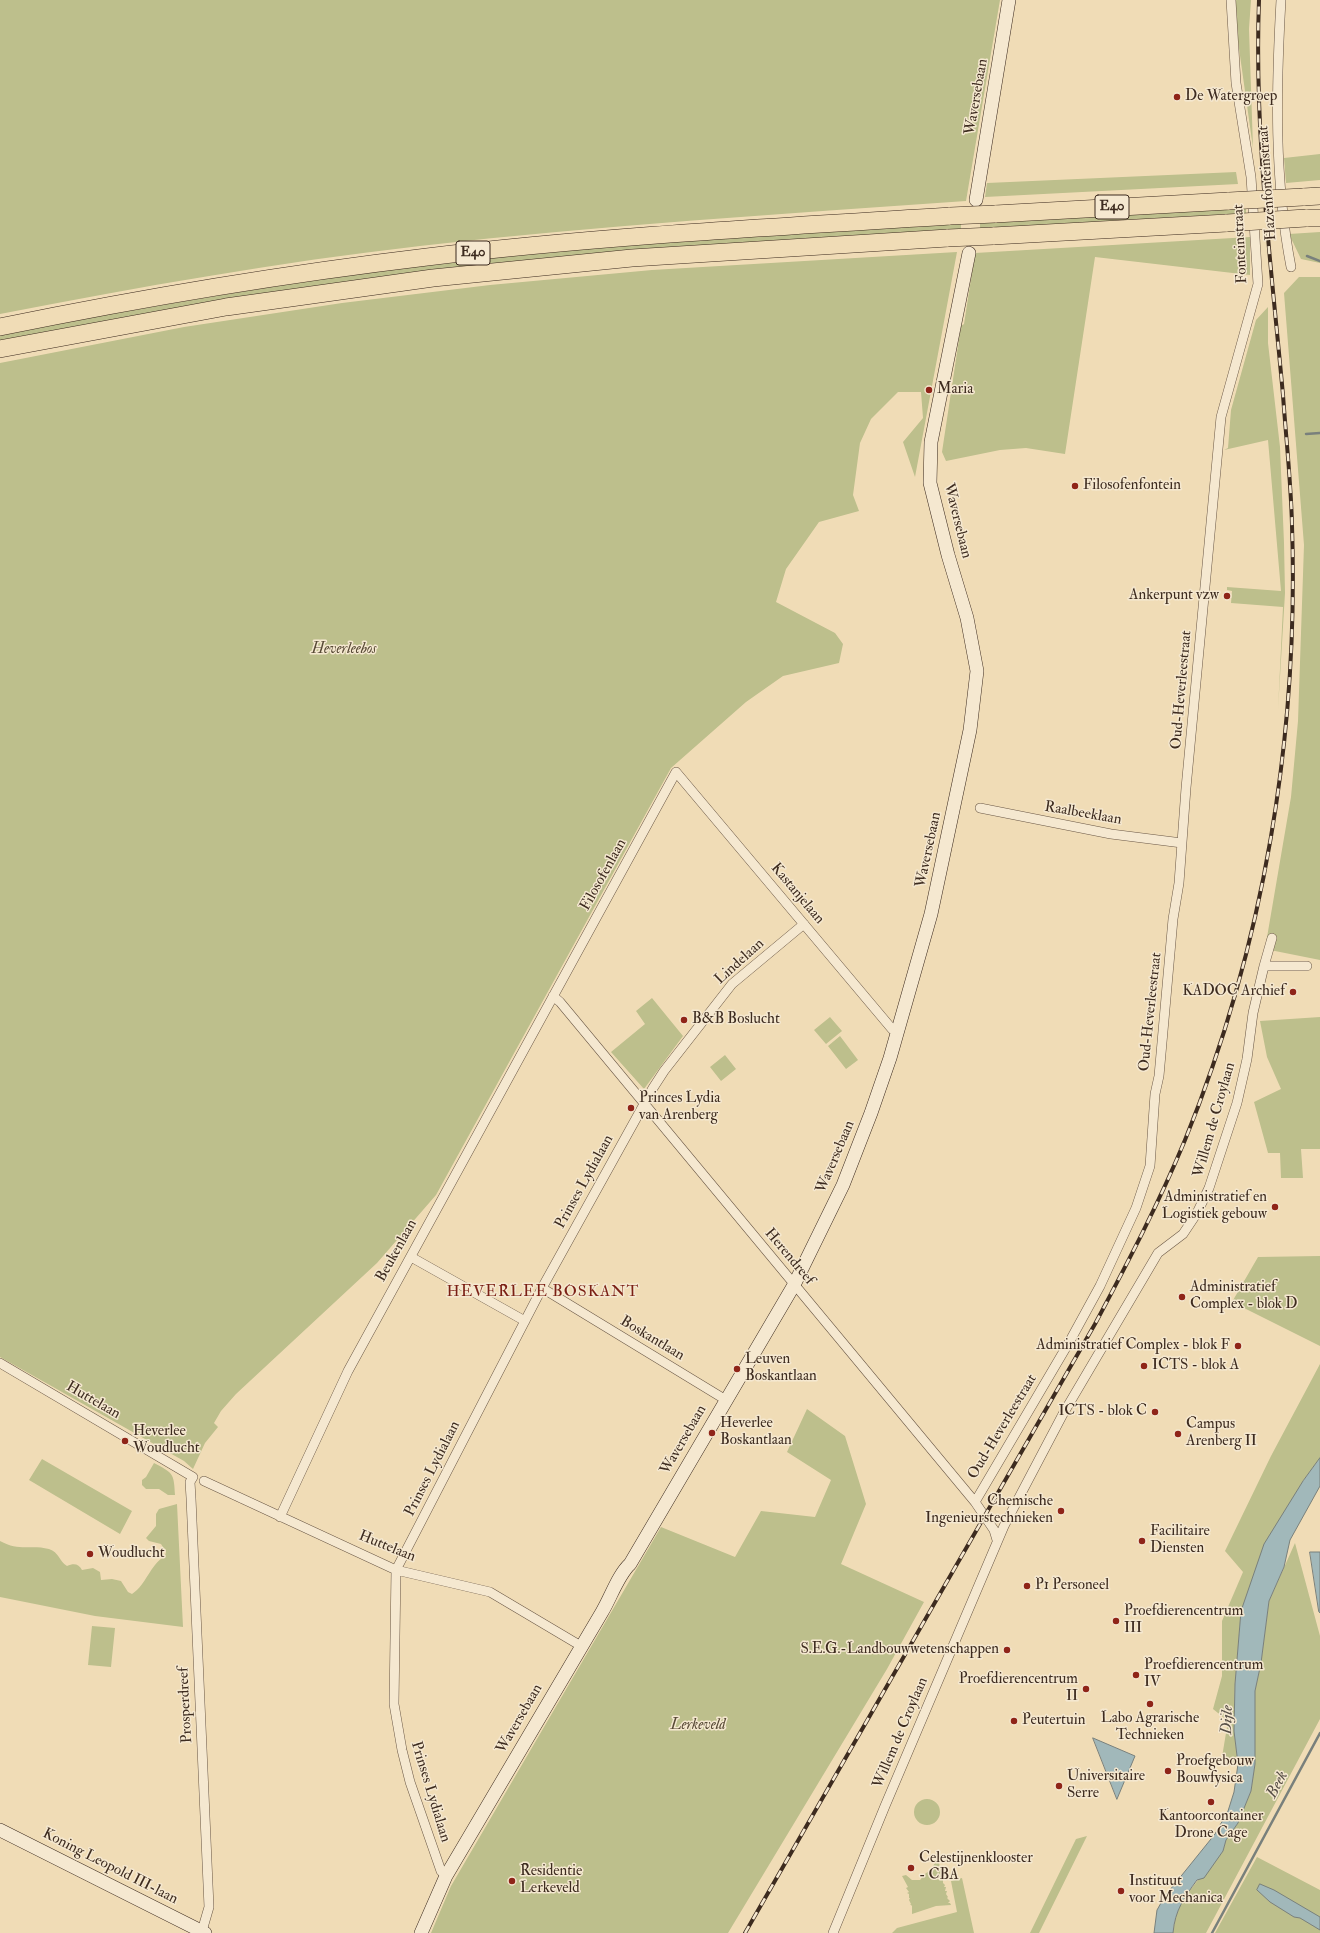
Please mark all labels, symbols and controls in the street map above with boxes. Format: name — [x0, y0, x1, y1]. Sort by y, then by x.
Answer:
street label: Waversebaan — [961, 58, 993, 136]
place label: De Watergroep — [1185, 88, 1277, 106]
marker: De Watergroep — [1172, 92, 1182, 102]
street label: Hazenfonteinstraat — [1255, 125, 1281, 241]
road number: E40 — [1095, 195, 1129, 219]
street label: Fonteinstraat — [1230, 204, 1252, 284]
road number: E40 — [456, 241, 490, 265]
place label: Maria — [937, 381, 973, 399]
marker: Maria — [924, 385, 934, 395]
place label: Filosofenfontein — [1083, 477, 1181, 495]
marker: Filosofenfontein — [1070, 481, 1080, 491]
street label: Waversebaan — [939, 482, 975, 560]
place label: Ankerpunt vzw — [1129, 587, 1219, 605]
marker: Ankerpunt vzw — [1222, 591, 1232, 601]
street label: Oud-Heverleestraat — [1168, 630, 1196, 750]
park label: Heverleebos — [312, 641, 376, 659]
street label: Raalbeeklaan — [1043, 798, 1123, 830]
street label: Waversebaan — [912, 811, 946, 889]
street label: Filosofenlaan — [577, 836, 631, 914]
street label: Kastanjelaan — [766, 860, 828, 928]
street label: Lindelaan — [712, 935, 768, 989]
street label: Oud-Heverleestraat — [1136, 952, 1166, 1072]
place label: KADOC Archief — [1182, 983, 1285, 1001]
marker: KADOC Archief — [1288, 987, 1298, 997]
place label: B&B Boslucht — [692, 1011, 780, 1029]
marker: B&B Boslucht — [679, 1015, 689, 1025]
street label: Willem de Croylaan — [1190, 1060, 1240, 1180]
place label: Princes Lydia van Arenberg — [639, 1090, 720, 1125]
marker: Princes Lydia van Arenberg — [626, 1103, 636, 1113]
street label: Waversebaan — [813, 1118, 859, 1196]
street label: Prinses Lydialaan — [552, 1132, 618, 1232]
place label: Administratief en Logistiek gebouw — [1162, 1189, 1267, 1224]
marker: Administratief en Logistiek gebouw — [1270, 1202, 1280, 1212]
street label: Beukenlaan — [372, 1217, 422, 1285]
street label: Herendreef — [760, 1225, 818, 1289]
place label: Administratief Complex - blok D — [1190, 1279, 1297, 1314]
district label: HEVERLEE BOSKANT — [447, 1283, 639, 1303]
marker: Administratief Complex - blok D — [1177, 1292, 1187, 1302]
street label: Boskantlaan — [617, 1313, 687, 1365]
place label: Administratief Complex - blok F — [1036, 1337, 1230, 1355]
marker: Administratief Complex - blok F — [1233, 1341, 1243, 1351]
place label: Leuven Boskantlaan — [745, 1351, 817, 1386]
place label: ICTS - blok A — [1152, 1357, 1239, 1375]
marker: ICTS - blok A — [1139, 1361, 1149, 1371]
marker: Leuven Boskantlaan — [732, 1364, 742, 1374]
street label: Oud-Heverleestraat — [965, 1371, 1041, 1483]
street label: Huttelaan — [63, 1378, 123, 1424]
street label: Waversebaan — [657, 1402, 711, 1478]
place label: ICTS - blok C — [1058, 1403, 1147, 1421]
marker: ICTS - blok C — [1150, 1407, 1160, 1417]
place label: Heverlee Boskantlaan — [720, 1415, 792, 1450]
place label: Campus Arenberg II — [1186, 1416, 1257, 1451]
street label: Prinses Lydialaan — [401, 1418, 465, 1520]
place label: Heverlee Woudlucht — [133, 1423, 200, 1458]
marker: Heverlee Boskantlaan — [707, 1428, 717, 1438]
marker: Campus Arenberg II — [1173, 1429, 1183, 1439]
marker: Heverlee Woudlucht — [120, 1436, 130, 1446]
place label: Chemische Ingenieurstechnieken — [925, 1493, 1053, 1528]
marker: Chemische Ingenieurstechnieken — [1056, 1506, 1066, 1516]
place label: Facilitaire Diensten — [1150, 1523, 1210, 1558]
street label: Huttelaan — [356, 1527, 418, 1567]
marker: Facilitaire Diensten — [1137, 1536, 1147, 1546]
place label: Woudlucht — [98, 1545, 165, 1563]
marker: Woudlucht — [85, 1549, 95, 1559]
place label: P1 Personeel — [1035, 1577, 1109, 1595]
marker: P1 Personeel — [1022, 1581, 1032, 1591]
place label: Proefdierencentrum III — [1124, 1603, 1243, 1638]
marker: Proefdierencentrum III — [1111, 1616, 1121, 1626]
place label: S.E.G.-Landbouwwetenschappen — [800, 1641, 999, 1659]
marker: S.E.G.-Landbouwwetenschappen — [1002, 1645, 1012, 1655]
place label: Proefdierencentrum IV — [1144, 1657, 1263, 1692]
street label: Prosperdreef — [175, 1666, 197, 1744]
marker: Proefdierencentrum IV — [1131, 1670, 1141, 1680]
place label: Proefdierencentrum II — [959, 1671, 1078, 1706]
street label: Willem de Croylaan — [870, 1675, 932, 1791]
street label: Waversebaan — [493, 1681, 547, 1757]
marker: Proefdierencentrum II — [1081, 1684, 1091, 1694]
marker: Labo Agrarische Technieken — [1145, 1699, 1155, 1709]
water label: Dijle — [1218, 1705, 1238, 1735]
place label: Labo Agrarische Technieken — [1101, 1710, 1199, 1745]
place label: Peutertuin — [1022, 1712, 1085, 1730]
marker: Peutertuin — [1009, 1716, 1019, 1726]
park label: Lerkeveld — [671, 1717, 725, 1735]
street label: Prinses Lydialaan — [406, 1739, 454, 1845]
place label: Proefgebouw Bouwfysica — [1176, 1753, 1254, 1788]
marker: Proefgebouw Bouwfysica — [1163, 1766, 1173, 1776]
place label: Universitaire Serre — [1067, 1768, 1145, 1803]
water label: Beek — [1263, 1768, 1293, 1802]
marker: Universitaire Serre — [1054, 1781, 1064, 1791]
marker: Kantoorcontainer Drone Cage — [1206, 1797, 1216, 1807]
place label: Kantoorcontainer Drone Cage — [1159, 1808, 1263, 1843]
street label: Koning Leopold III-laan — [39, 1825, 181, 1909]
place label: Celestijnenklooster - CBA — [919, 1850, 1033, 1885]
place label: Residentie Lerkeveld — [520, 1863, 582, 1898]
marker: Celestijnenklooster - CBA — [906, 1863, 916, 1873]
place label: Instituut voor Mechanica — [1129, 1873, 1223, 1908]
marker: Residentie Lerkeveld — [507, 1876, 517, 1886]
marker: Instituut voor Mechanica — [1116, 1886, 1126, 1896]

